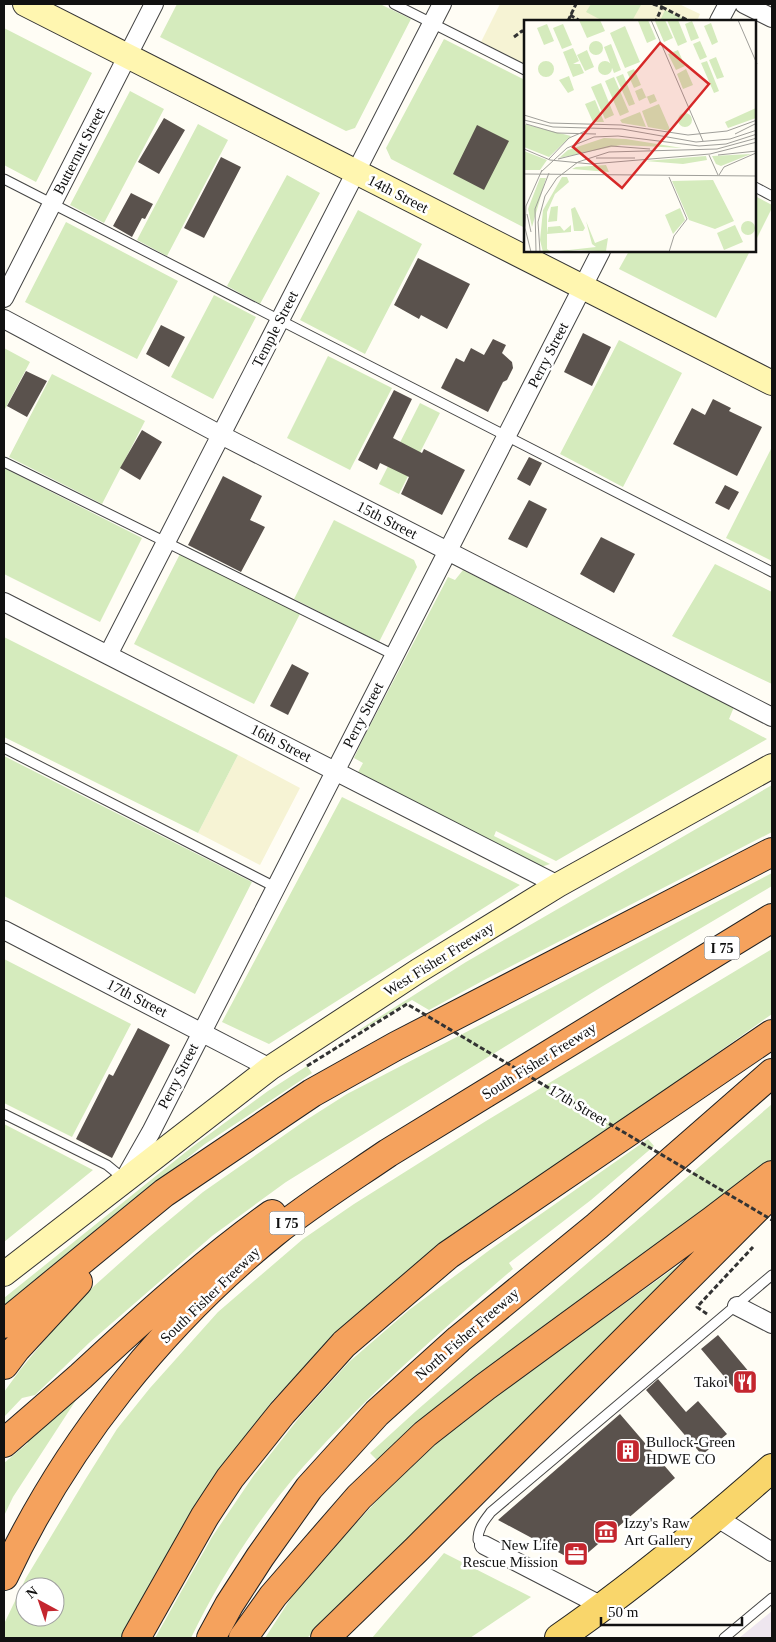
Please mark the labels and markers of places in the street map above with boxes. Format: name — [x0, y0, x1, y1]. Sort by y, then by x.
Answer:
restaurant icon: Takoi — [732, 1369, 758, 1395]
place label: Takoi — [694, 1374, 728, 1390]
place label: Bullock-Green HDWE CO — [646, 1434, 736, 1467]
building icon: Bullock-Green HDWE CO — [615, 1438, 641, 1464]
place label: Izzy's Raw Art Gallery — [624, 1515, 693, 1548]
museum icon: Izzy's Raw Art Gallery — [593, 1519, 619, 1545]
place label: New Life Rescue Mission — [463, 1537, 558, 1570]
office icon: New Life Rescue Mission — [563, 1541, 589, 1567]

